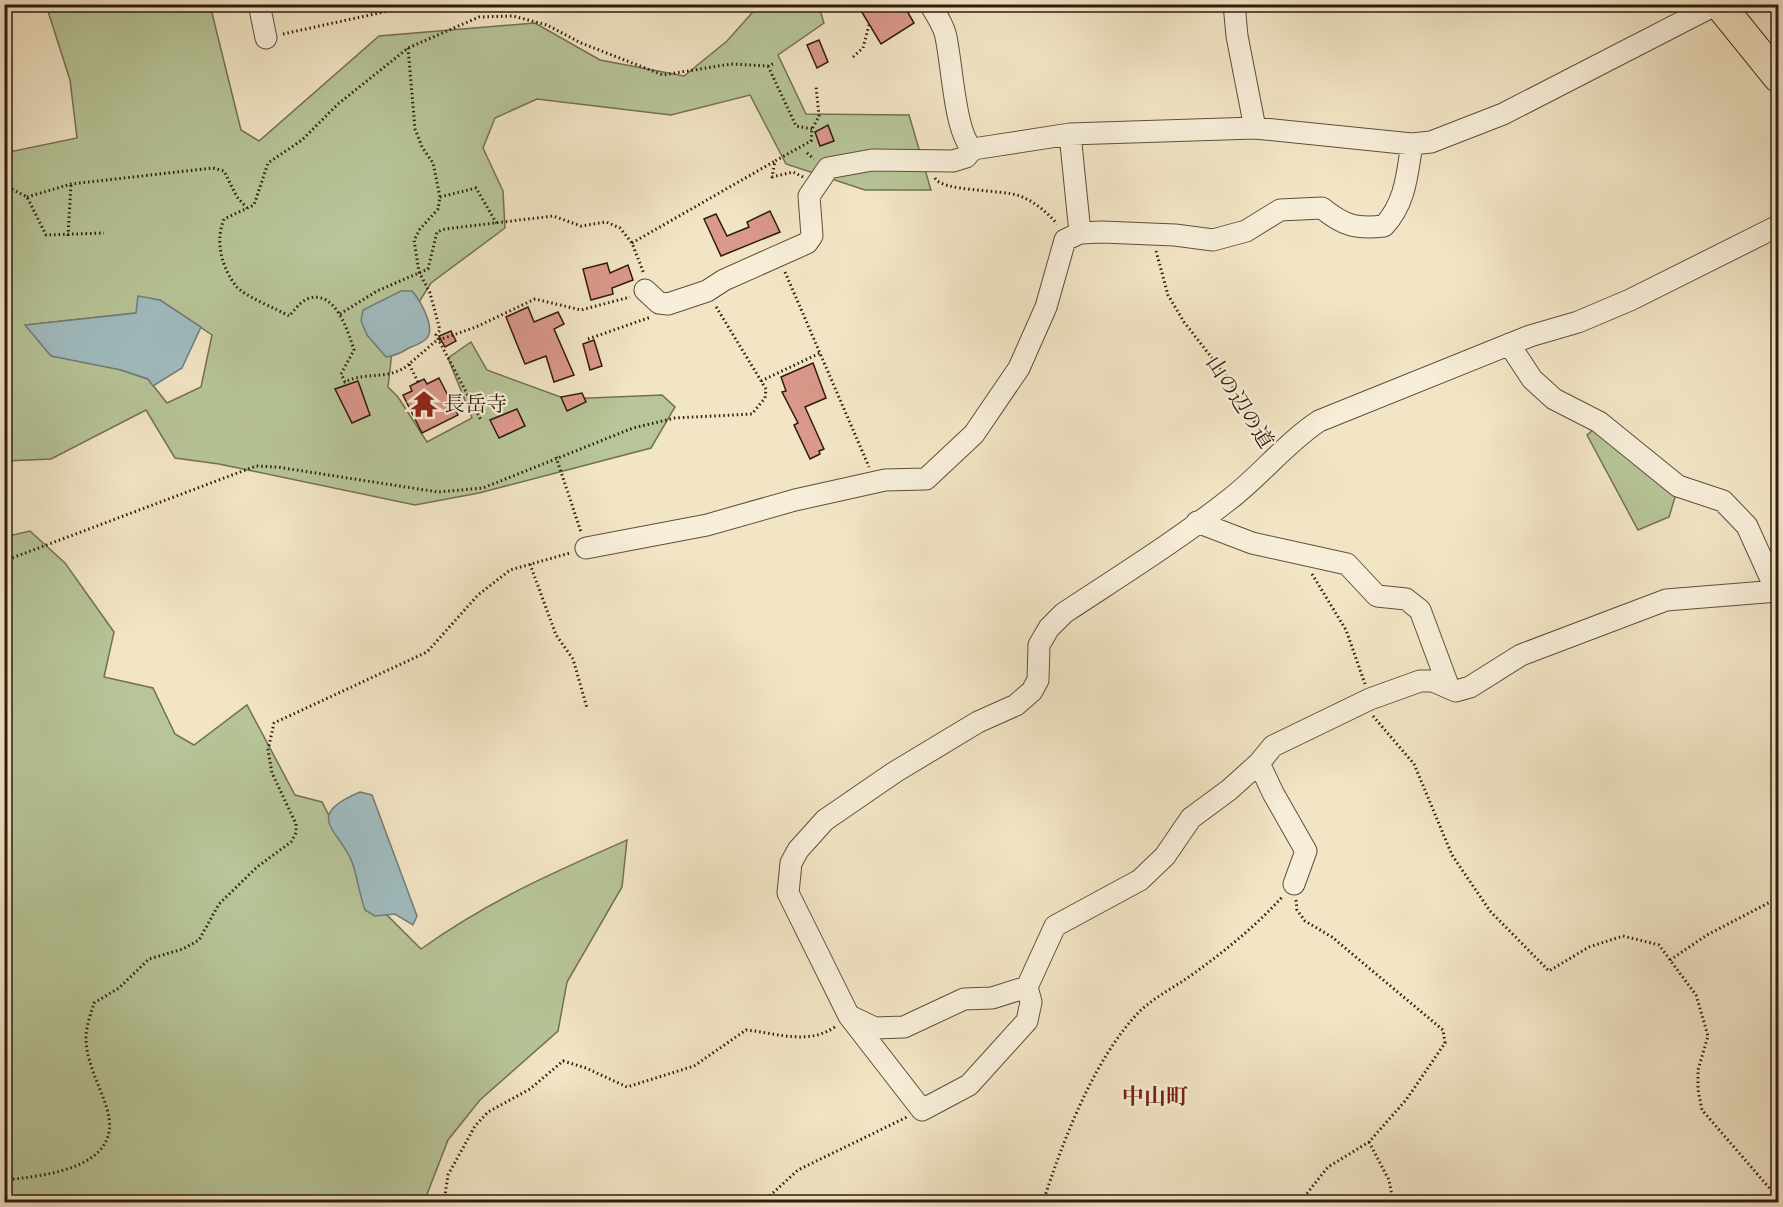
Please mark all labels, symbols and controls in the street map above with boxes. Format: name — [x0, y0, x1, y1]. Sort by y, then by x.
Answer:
street label: 山の辺の道 — [1200, 351, 1279, 454]
temple icon: 長岳寺 — [409, 389, 439, 419]
place label: 長岳寺 — [444, 392, 507, 418]
district label: 中山町 — [1122, 1084, 1188, 1111]

